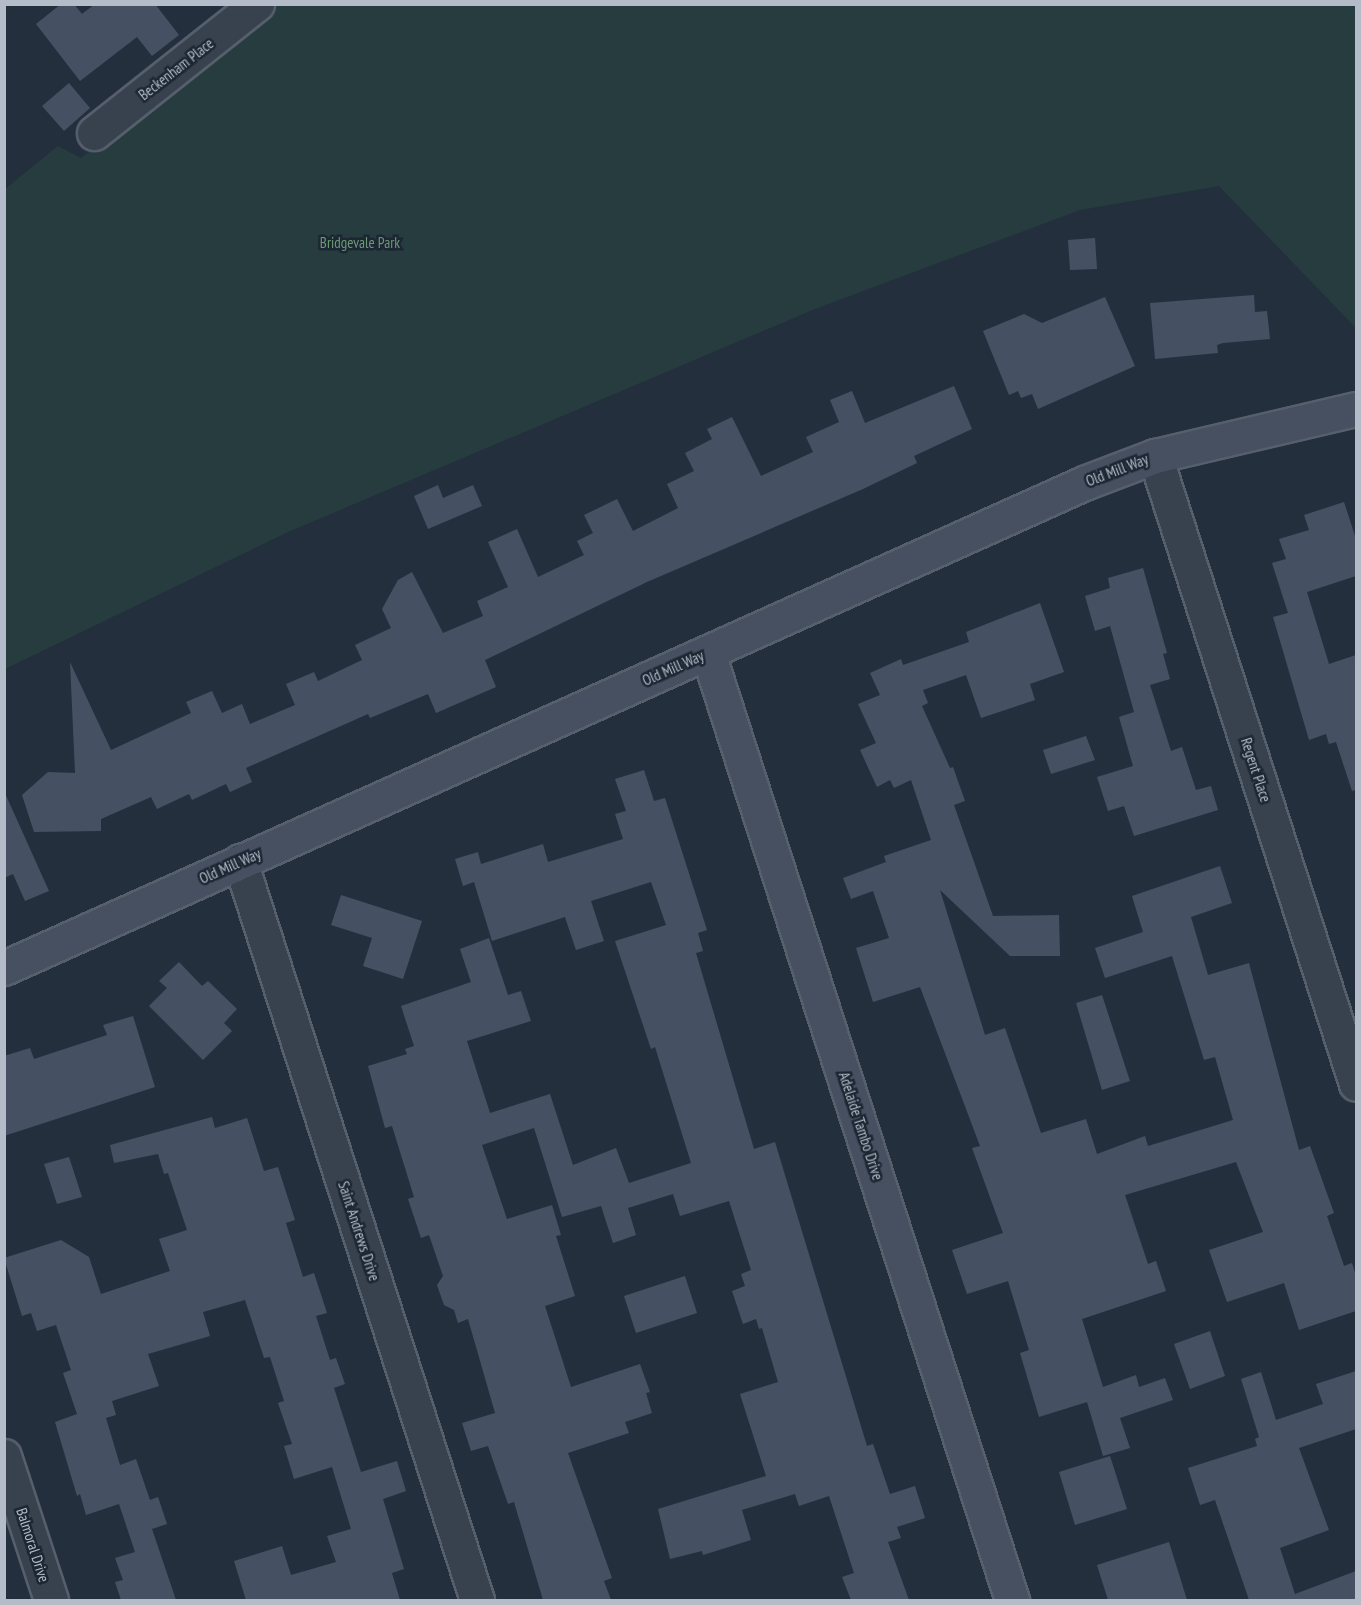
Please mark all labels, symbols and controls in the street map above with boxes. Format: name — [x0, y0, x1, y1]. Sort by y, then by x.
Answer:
street label: Beckenham Place — [135, 34, 217, 104]
park label: Bridgevale Park — [320, 234, 400, 252]
street label: Old Mill Way — [1083, 450, 1151, 490]
street label: Old Mill Way — [639, 646, 707, 690]
street label: Regent Place — [1237, 735, 1275, 805]
street label: Old Mill Way — [196, 844, 264, 888]
street label: Adelaide Tambo Drive — [835, 1069, 887, 1183]
street label: Saint Andrews Drive — [334, 1179, 384, 1283]
street label: Balmoral Drive — [13, 1506, 53, 1584]

